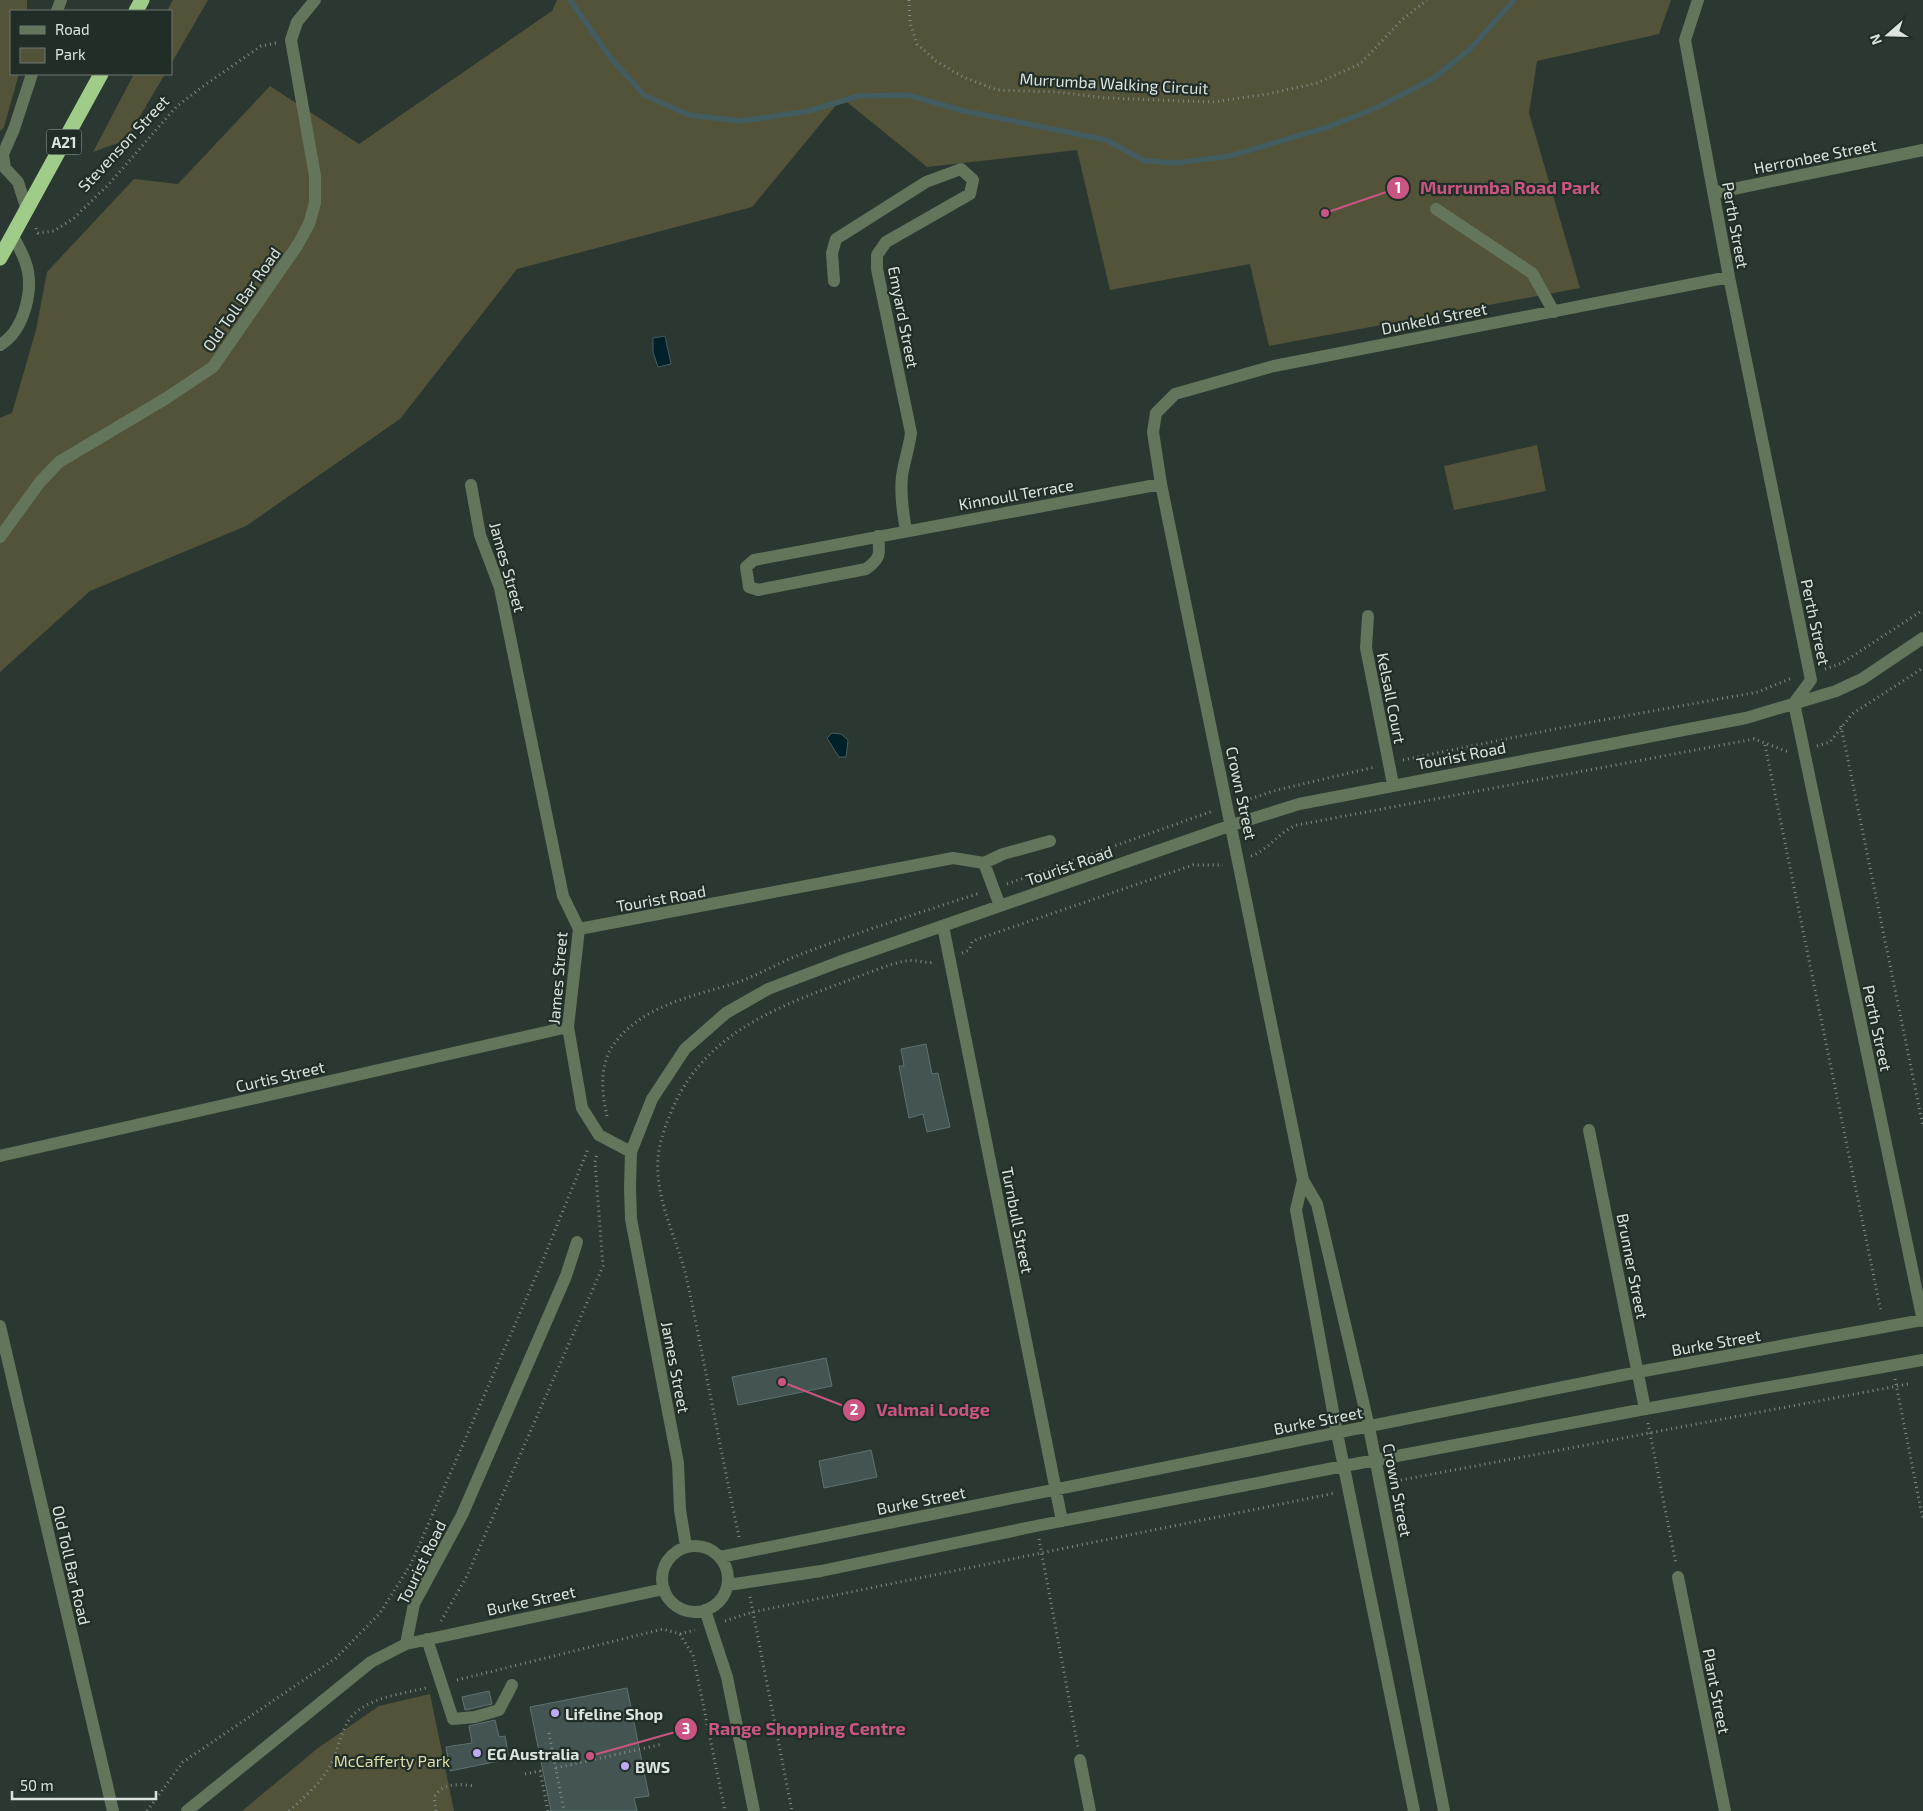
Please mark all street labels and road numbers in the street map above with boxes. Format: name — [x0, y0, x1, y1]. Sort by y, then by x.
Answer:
street label: Murrumba Walking Circuit — [1019, 69, 1209, 97]
street label: Stevenson Street — [74, 91, 172, 195]
road number: A21 — [46, 130, 82, 154]
street label: Herronbee Street — [1752, 135, 1878, 177]
street label: Perth Street — [1719, 180, 1753, 270]
street label: Old Toll Bar Road — [198, 243, 284, 355]
street label: Emyard Street — [885, 264, 923, 370]
street label: Dunkeld Street — [1379, 298, 1489, 338]
street label: Kinnoull Terrace — [957, 475, 1075, 513]
street label: James Street — [486, 520, 530, 614]
street label: Perth Street — [1798, 577, 1834, 667]
street label: Kelsall Court — [1374, 651, 1410, 745]
street label: Tourist Road — [1415, 737, 1507, 773]
street label: Crown Street — [1223, 745, 1261, 841]
street label: Tourist Road — [1023, 841, 1115, 889]
street label: Tourist Road — [615, 881, 707, 915]
street label: James Street — [543, 931, 571, 1025]
street label: Perth Street — [1860, 983, 1896, 1073]
street label: Curtis Street — [234, 1057, 326, 1095]
street label: Turnbull Street — [998, 1165, 1038, 1275]
street label: Brunner Street — [1613, 1212, 1653, 1320]
street label: James Street — [658, 1320, 694, 1414]
street label: Burke Street — [1670, 1325, 1762, 1359]
street label: Burke Street — [1272, 1402, 1364, 1438]
street label: Crown Street — [1380, 1442, 1416, 1538]
street label: Burke Street — [875, 1482, 967, 1518]
street label: Old Toll Bar Road — [49, 1503, 95, 1627]
street label: Tourist Road — [393, 1517, 449, 1607]
street label: Burke Street — [485, 1581, 577, 1619]
street label: Plant Street — [1699, 1647, 1735, 1735]

